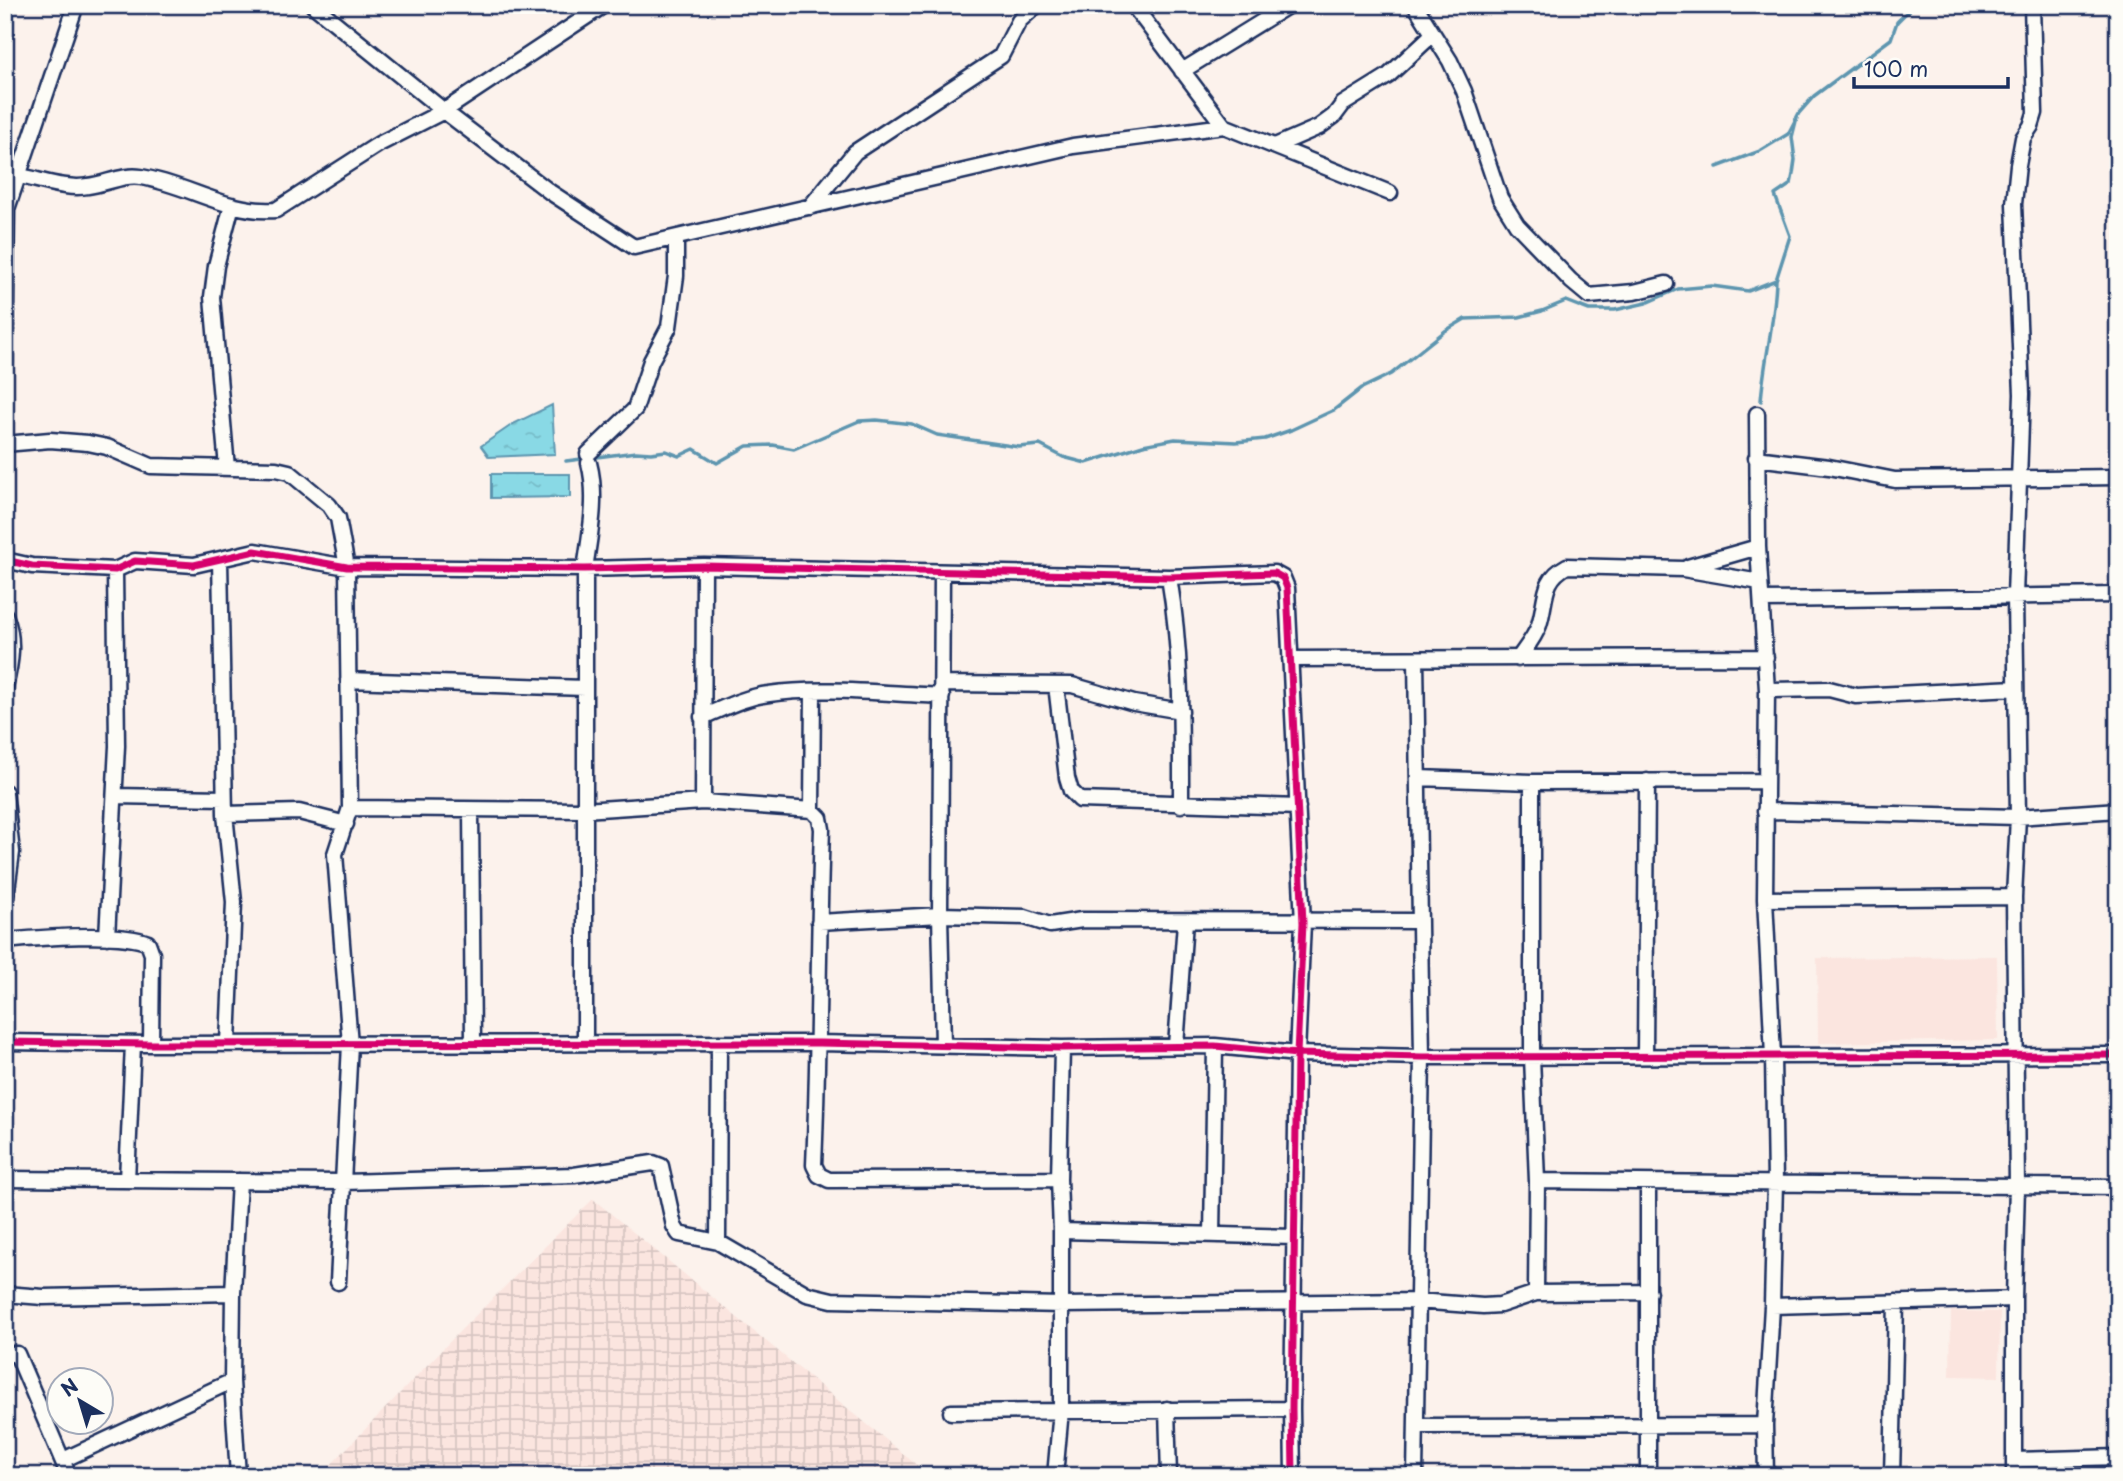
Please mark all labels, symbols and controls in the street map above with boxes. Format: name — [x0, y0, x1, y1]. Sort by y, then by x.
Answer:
scale bar — [1854, 46, 2008, 90]
text: 100 m — [1864, 52, 1928, 84]
north arrow — [46, 1366, 116, 1436]
text: N — [54, 1371, 83, 1402]

